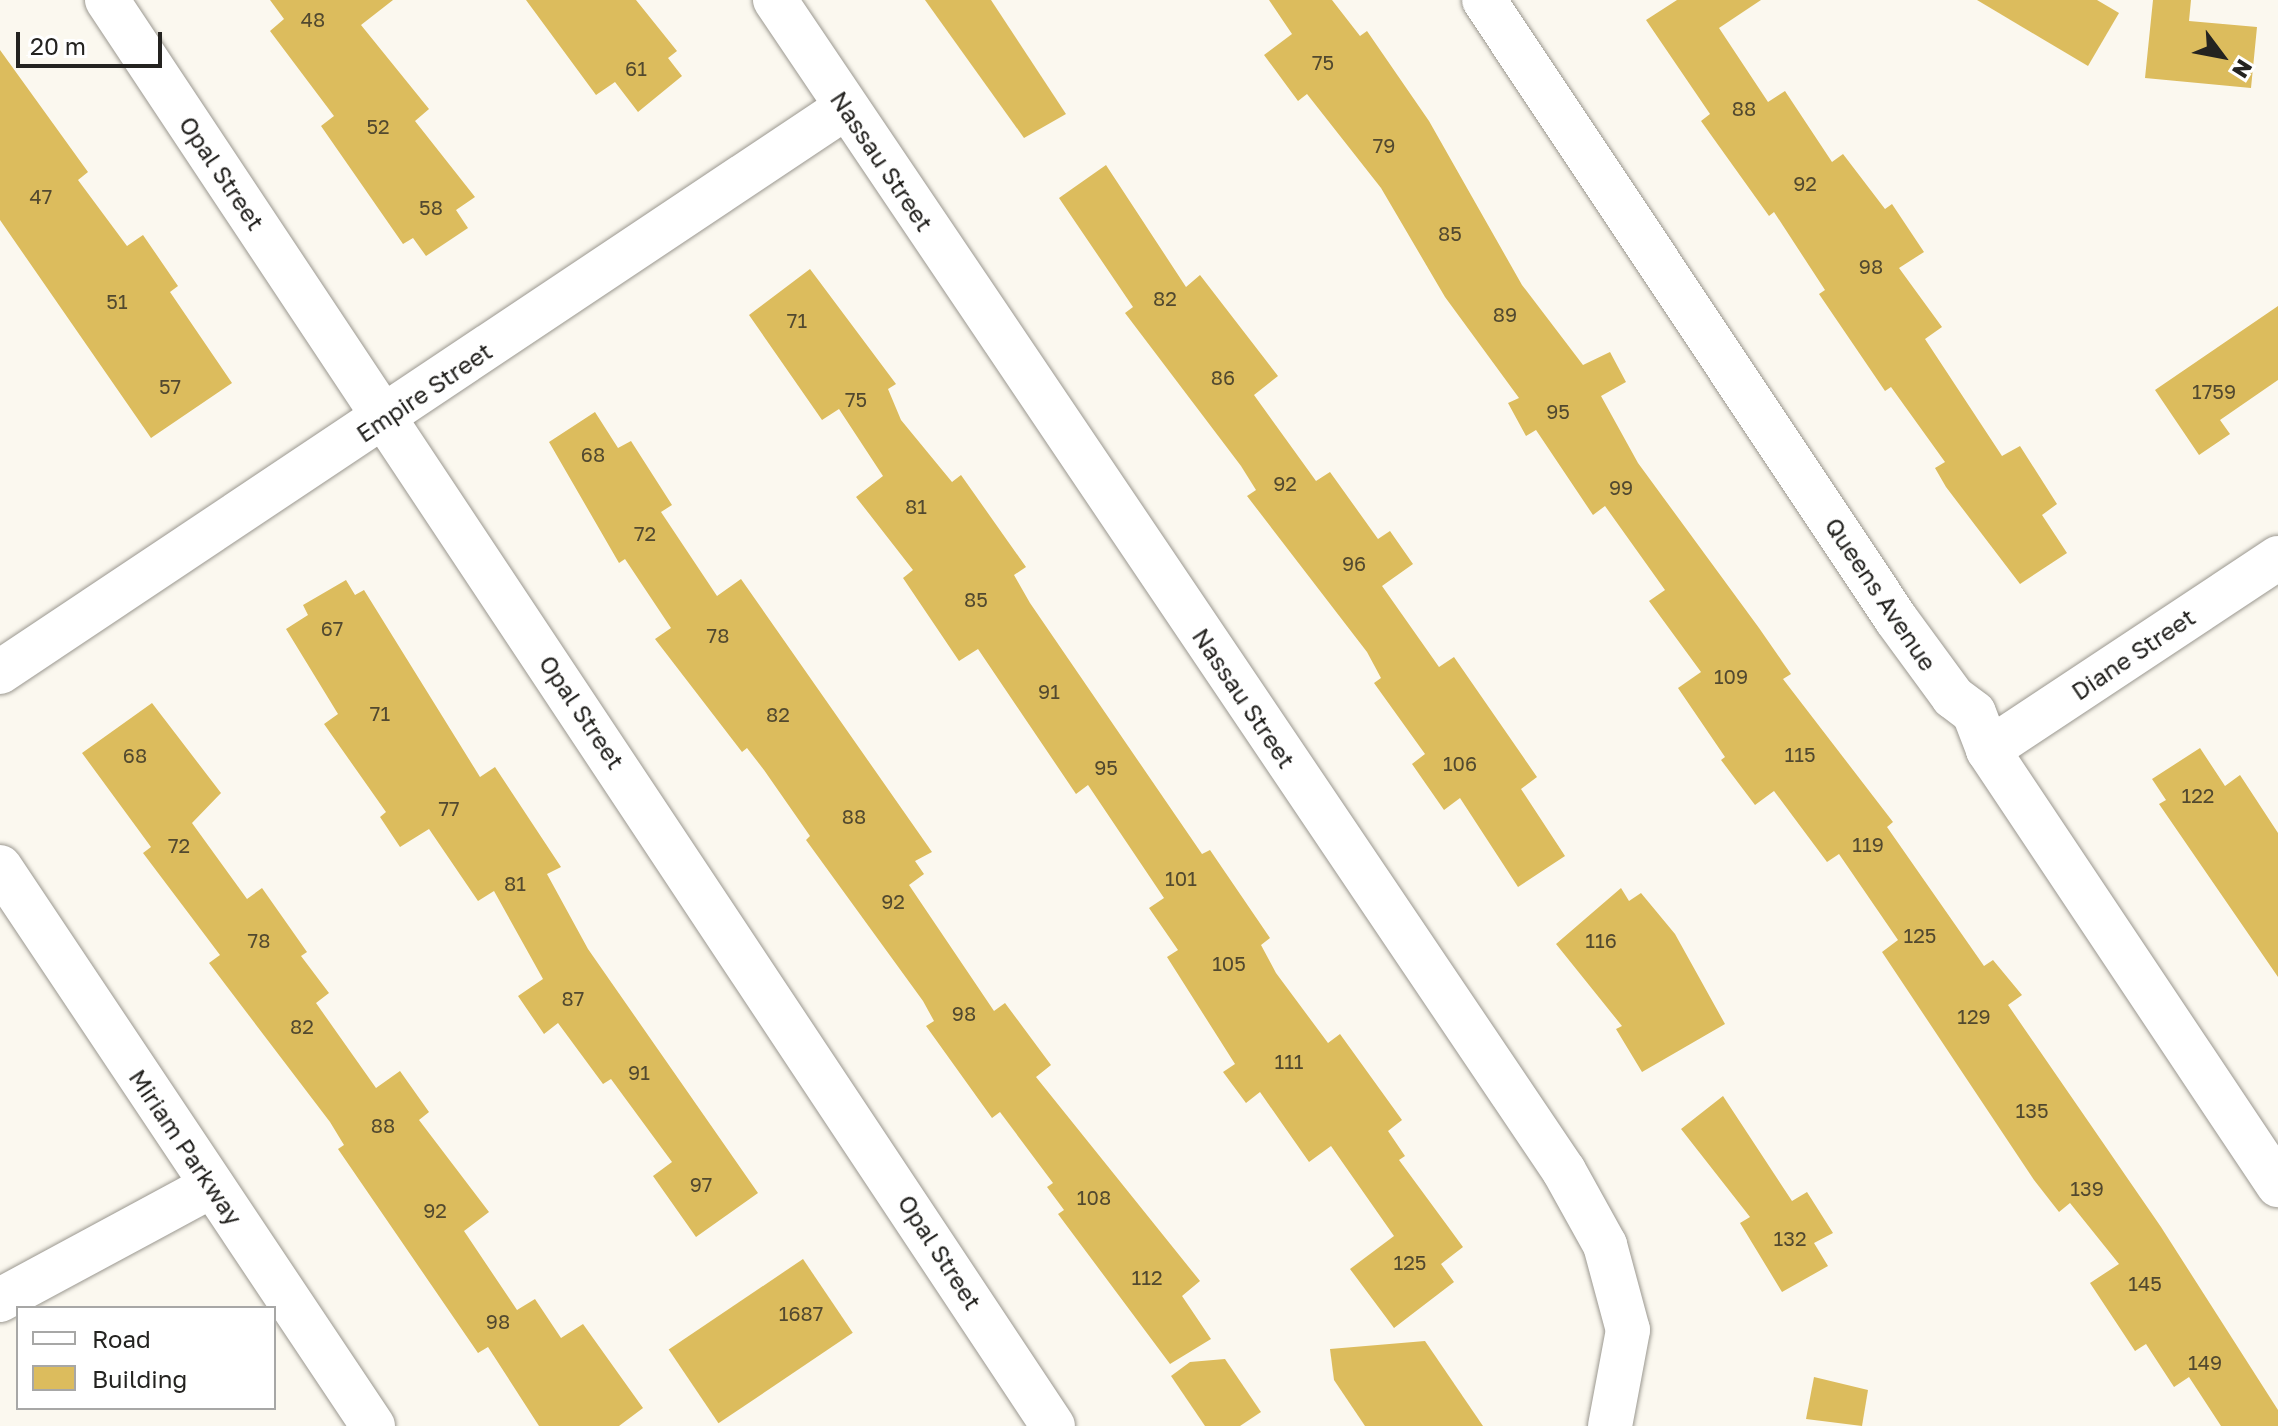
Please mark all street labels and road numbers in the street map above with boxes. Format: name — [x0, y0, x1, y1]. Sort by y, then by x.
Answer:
street label: Nassau Street — [825, 86, 939, 236]
street label: Opal Street — [173, 111, 271, 235]
street label: Empire Street — [351, 336, 497, 448]
street label: Queens Avenue — [1819, 512, 1943, 676]
street label: Diane Street — [2066, 602, 2200, 706]
street label: Nassau Street — [1187, 623, 1301, 773]
street label: Opal Street — [533, 650, 631, 774]
street label: Miriam Parkway — [123, 1064, 249, 1230]
street label: Opal Street — [892, 1189, 988, 1315]

